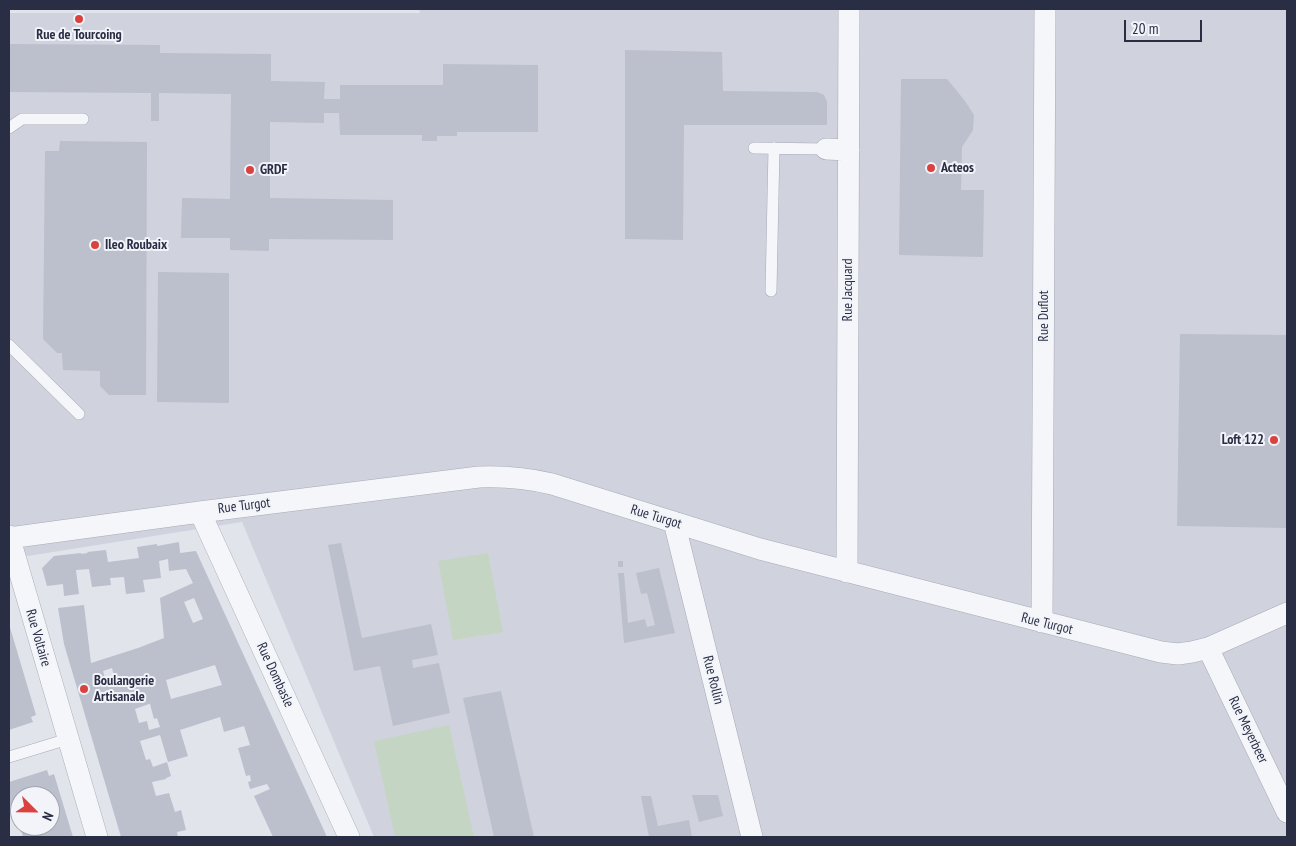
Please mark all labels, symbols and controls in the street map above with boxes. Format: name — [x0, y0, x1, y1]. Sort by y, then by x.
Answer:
scale bar — [1126, 10, 1204, 42]
marker: Rue de Tourcoing — [73, 13, 85, 25]
text: 20 m — [1132, 19, 1158, 38]
place label: Rue de Tourcoing — [36, 27, 122, 43]
place label: Acteos — [941, 160, 974, 176]
place label: GRDF — [260, 162, 287, 178]
marker: Acteos — [925, 162, 937, 174]
marker: GRDF — [244, 164, 256, 176]
place label: Ileo Roubaix — [105, 237, 167, 253]
marker: Ileo Roubaix — [89, 239, 101, 251]
street label: Rue Jacquard — [840, 259, 856, 321]
street label: Rue Duflot — [1036, 290, 1052, 342]
place label: Loft 122 — [1222, 432, 1264, 448]
marker: Loft 122 — [1268, 434, 1280, 446]
street label: Rue Turgot — [217, 494, 271, 518]
street label: Rue Turgot — [628, 501, 684, 533]
street label: Rue Voltaire — [22, 607, 54, 669]
street label: Rue Turgot — [1020, 610, 1074, 638]
street label: Rue Dombasle — [253, 640, 297, 710]
street label: Rue Rollin — [699, 654, 727, 706]
place label: Boulangerie Artisanale — [94, 673, 154, 706]
marker: Boulangerie Artisanale — [78, 683, 90, 695]
street label: Rue Meyerbeer — [1225, 694, 1271, 766]
north arrow — [10, 786, 60, 836]
text: N — [38, 809, 58, 823]

